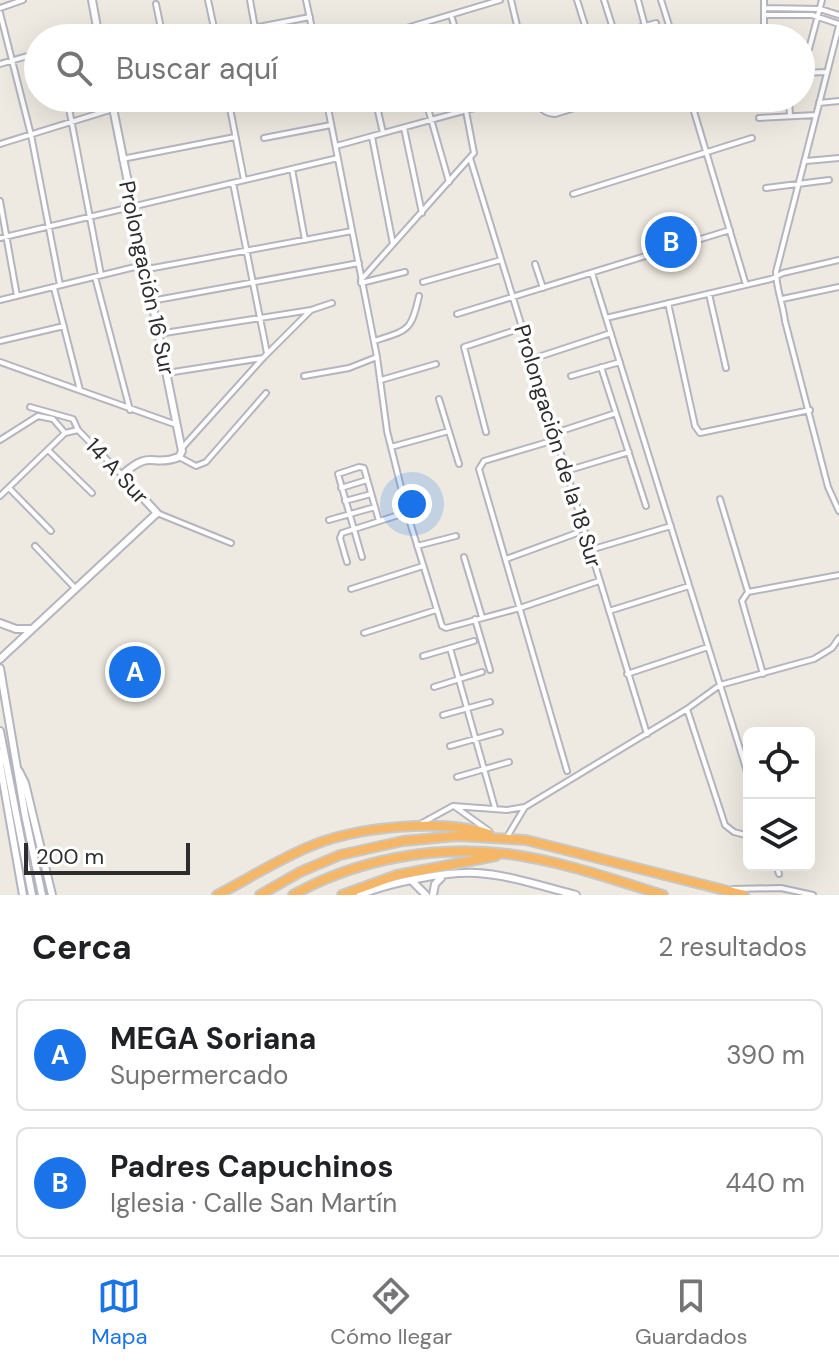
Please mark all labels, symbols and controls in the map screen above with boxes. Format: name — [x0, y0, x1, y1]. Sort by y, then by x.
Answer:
search box — [24, 24, 815, 112]
icon: search — [52, 46, 96, 90]
text: Buscar aquí — [116, 49, 278, 88]
street label: Prolongación 16 Sur — [112, 178, 182, 378]
pin: B — [645, 212, 697, 272]
street label: Prolongación de la 18 Sur — [507, 321, 609, 571]
street label: 14 A Sur — [79, 432, 155, 510]
your location — [392, 484, 432, 524]
pin: A — [109, 642, 161, 702]
map controls — [743, 727, 815, 871]
button: locate — [743, 727, 815, 799]
button: layers — [743, 799, 815, 871]
scale bar — [24, 839, 190, 875]
text: 200 m — [36, 842, 104, 871]
text: Cerca — [32, 925, 132, 970]
text: 2 resultados — [658, 930, 807, 964]
text: MEGA Soriana — [110, 1019, 316, 1058]
text: A — [51, 1038, 69, 1072]
text: 390 m — [726, 1038, 805, 1072]
text: Supermercado — [110, 1058, 288, 1092]
text: Padres Capuchinos — [110, 1147, 393, 1186]
text: B — [52, 1166, 68, 1200]
text: 440 m — [726, 1166, 805, 1200]
text: Iglesia · Calle San Martín — [110, 1186, 397, 1220]
tab: Mapa — [91, 1274, 148, 1351]
tab: Cómo llegar — [330, 1274, 452, 1351]
tab: Guardados — [635, 1274, 748, 1351]

